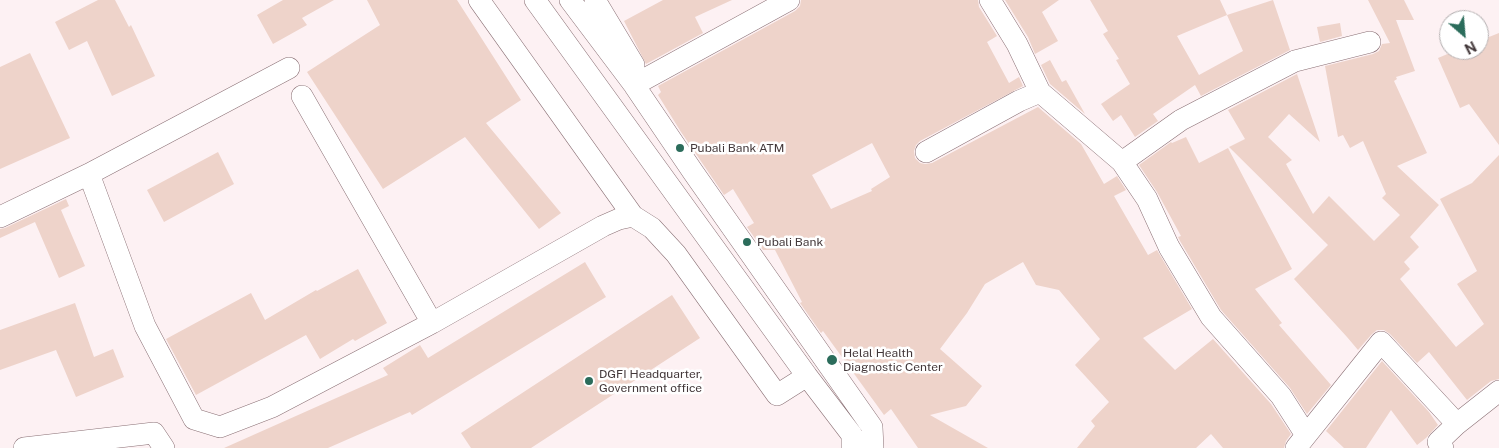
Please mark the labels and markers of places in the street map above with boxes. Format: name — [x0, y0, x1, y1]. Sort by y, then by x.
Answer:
place label: Pubali Bank ATM — [690, 141, 784, 155]
marker: Pubali Bank ATM — [674, 142, 686, 154]
place label: Pubali Bank — [757, 235, 823, 249]
marker: Pubali Bank — [741, 236, 753, 248]
place label: Helal Health Diagnostic Center — [843, 346, 943, 374]
marker: Helal Health Diagnostic Center — [825, 353, 839, 367]
place label: DGFI Headquarter, Government office — [599, 367, 702, 395]
marker: DGFI Headquarter, Government office — [583, 375, 595, 387]

